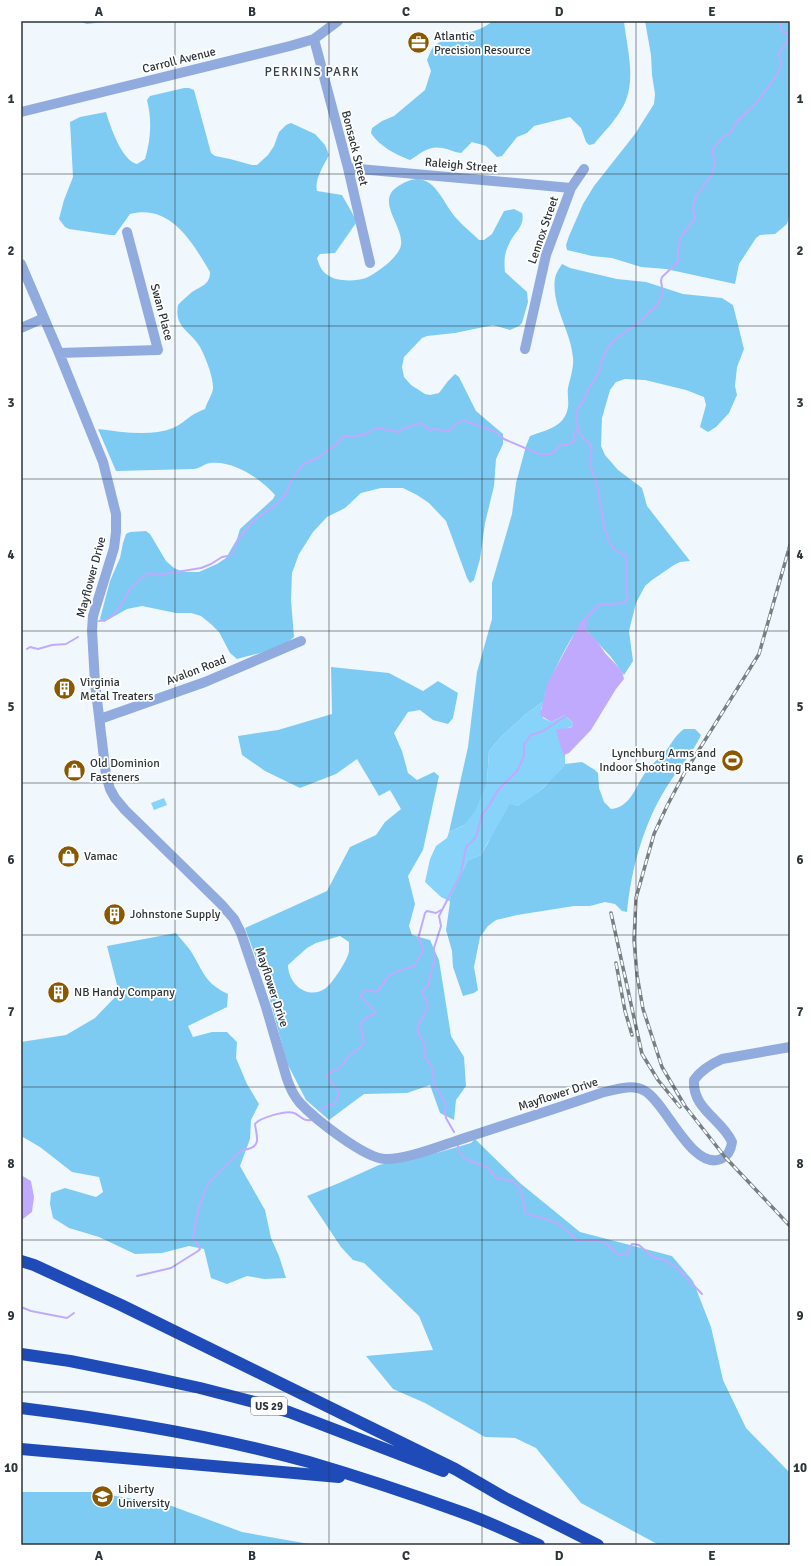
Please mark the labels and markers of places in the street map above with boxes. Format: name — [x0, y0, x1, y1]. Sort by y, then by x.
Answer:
place label: Atlantic Precision Resource — [434, 29, 531, 58]
office icon: Atlantic Precision Resource — [405, 30, 431, 56]
place label: Virginia Metal Treaters — [80, 675, 153, 704]
building icon: Virginia Metal Treaters — [52, 676, 78, 702]
place label: Lynchburg Arms and Indoor Shooting Range — [599, 746, 716, 775]
sports icon: Lynchburg Arms and Indoor Shooting Range — [719, 747, 745, 773]
place label: Old Dominion Fasteners — [90, 756, 160, 785]
shop icon: Old Dominion Fasteners — [61, 757, 87, 783]
shop icon: Vamac — [55, 843, 81, 869]
place label: Vamac — [84, 849, 118, 864]
building icon: Johnstone Supply — [101, 901, 127, 927]
place label: Johnstone Supply — [130, 907, 221, 922]
building icon: NB Handy Company — [46, 979, 72, 1005]
place label: NB Handy Company — [74, 985, 175, 1000]
place label: Liberty University — [118, 1482, 170, 1511]
school or university icon: Liberty University — [90, 1483, 116, 1509]

